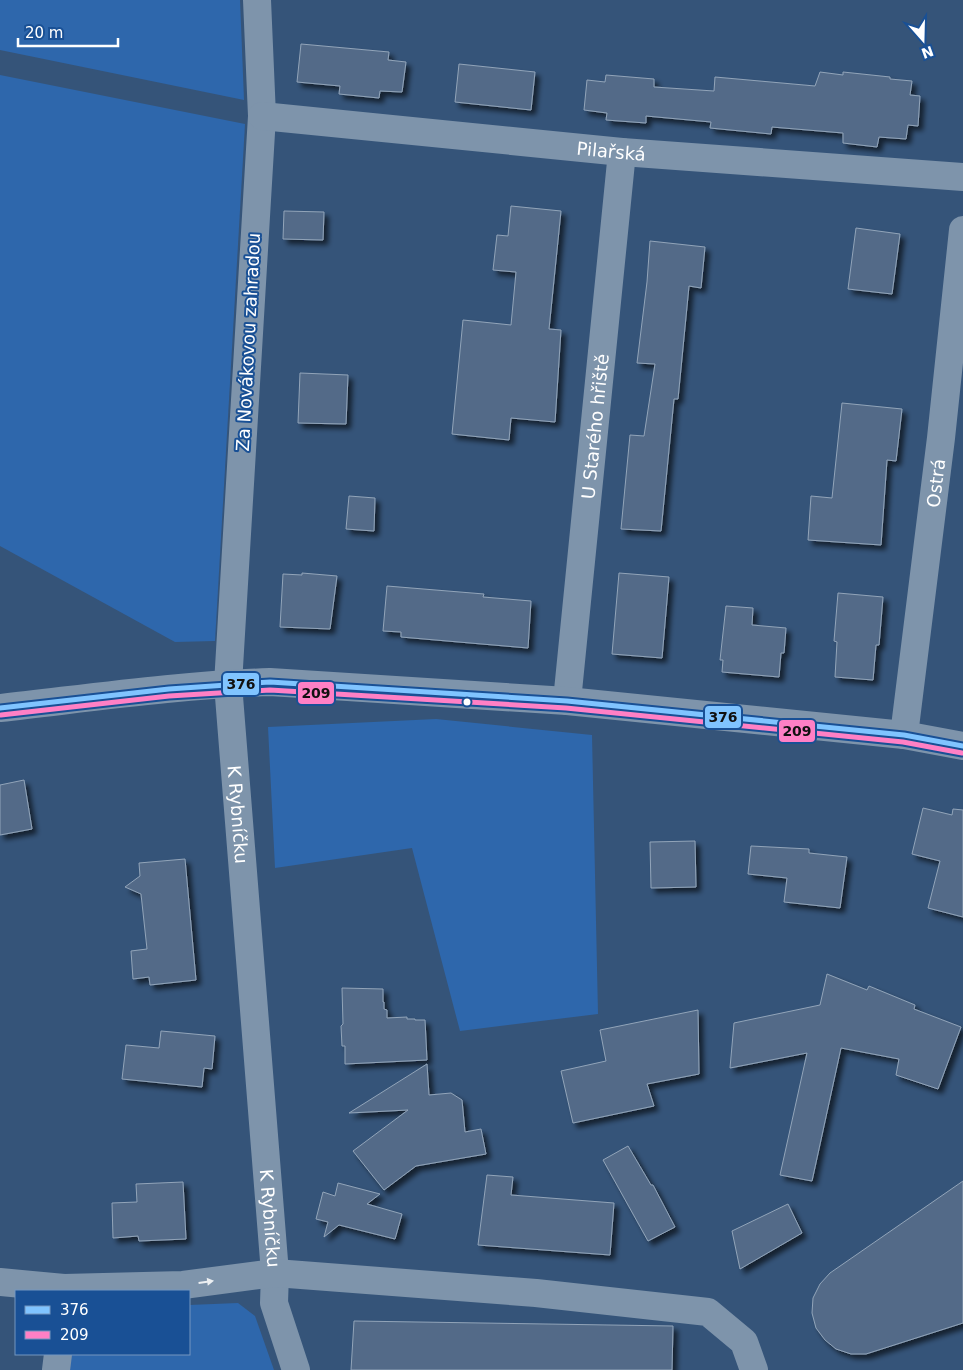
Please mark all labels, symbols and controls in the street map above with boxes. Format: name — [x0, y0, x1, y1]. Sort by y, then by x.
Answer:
scale bar — [18, 15, 118, 47]
north arrow — [898, 15, 948, 65]
text: 20 m — [25, 24, 63, 42]
text: N — [919, 43, 936, 62]
street label: Pilařská — [576, 137, 647, 164]
street label: Za Novákovou zahradou — [232, 232, 264, 452]
street label: U Starého hřiště — [577, 353, 612, 500]
street label: Ostrá — [922, 457, 949, 509]
line badge: 376 — [222, 672, 260, 696]
text: 376 — [226, 676, 256, 692]
line badge: 209 — [297, 681, 335, 705]
text: 209 — [301, 685, 331, 701]
unlabelled marker — [462, 697, 472, 707]
line badge: 376 — [704, 705, 742, 729]
text: 376 — [708, 709, 738, 725]
line badge: 209 — [778, 719, 816, 743]
text: 209 — [782, 723, 812, 739]
street label: K Rybníčku — [224, 764, 253, 865]
street label: K Rybníčku — [256, 1168, 285, 1268]
one-way arrow — [198, 1278, 214, 1286]
legend — [15, 1290, 190, 1355]
text: 376 — [60, 1301, 89, 1319]
text: 209 — [60, 1326, 89, 1344]

